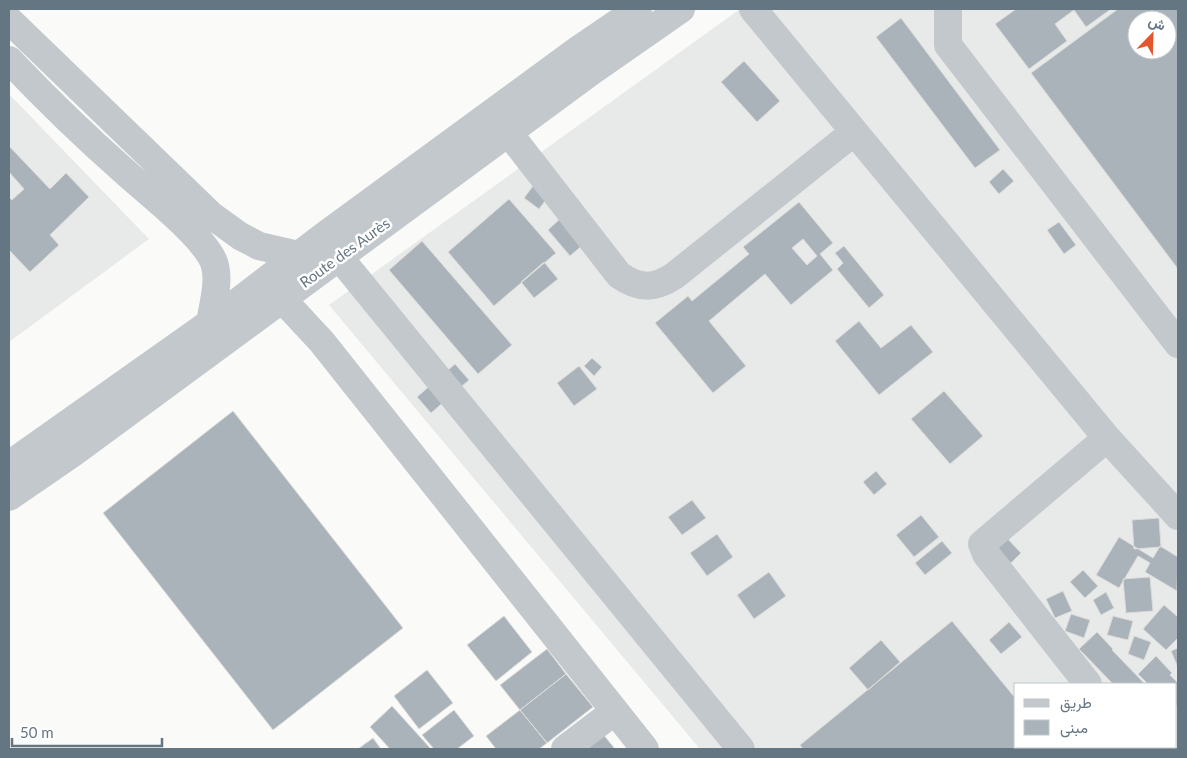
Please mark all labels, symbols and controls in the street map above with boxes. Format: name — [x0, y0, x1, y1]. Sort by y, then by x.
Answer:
north arrow — [1127, 10, 1177, 60]
text: ش — [1146, 11, 1168, 35]
street label: Route des Aurès — [296, 213, 393, 291]
legend — [1014, 683, 1177, 748]
text: طريق — [1060, 693, 1092, 713]
scale bar — [12, 716, 162, 748]
text: مبنى — [1060, 718, 1088, 738]
text: 50 m — [20, 723, 54, 741]

